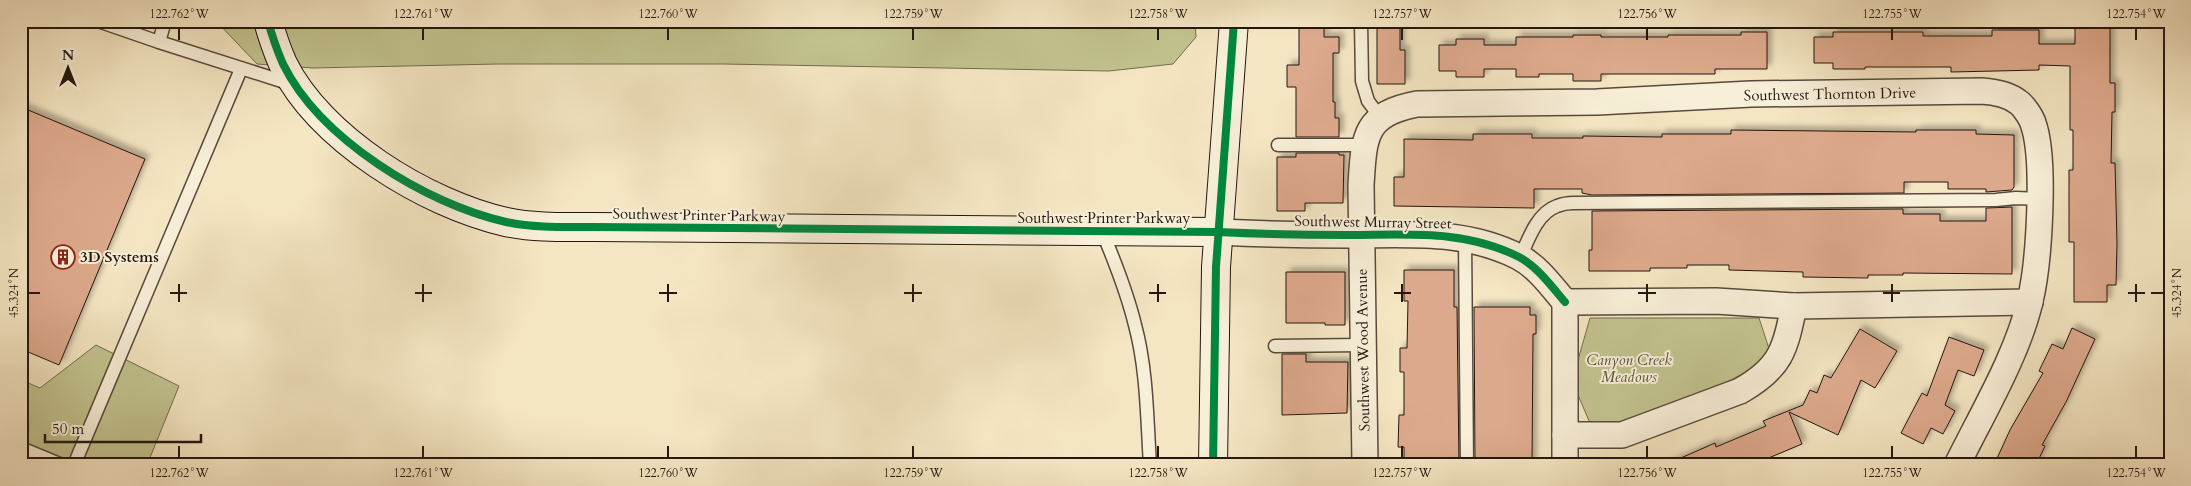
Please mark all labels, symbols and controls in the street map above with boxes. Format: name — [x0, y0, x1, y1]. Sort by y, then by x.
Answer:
text: 122.762°W — [149, 6, 209, 22]
text: 122.761°W — [393, 6, 453, 22]
text: 122.760°W — [638, 6, 698, 22]
text: 122.759°W — [883, 6, 943, 22]
text: 122.758°W — [1128, 6, 1188, 22]
text: 122.757°W — [1372, 6, 1432, 22]
text: 122.756°W — [1617, 6, 1677, 22]
text: 122.755°W — [1862, 6, 1922, 22]
text: 122.754°W — [2106, 6, 2166, 22]
north arrow — [42, 42, 92, 92]
text: N — [62, 46, 74, 65]
street label: Southwest Thornton Drive — [1744, 82, 1917, 106]
street label: Southwest Printer Parkway — [612, 203, 786, 227]
street label: Southwest Printer Parkway — [1018, 208, 1191, 228]
street label: Southwest Murray Street — [1294, 211, 1452, 233]
building icon: 3D Systems — [50, 244, 76, 270]
place label: 3D Systems — [80, 247, 159, 267]
text: 45.324°N — [6, 267, 22, 318]
text: 45.324°N — [2169, 267, 2185, 318]
street label: Southwest Wood Avenue — [1352, 268, 1374, 432]
park label: Canyon Creek Meadows — [1586, 350, 1672, 387]
scale bar — [45, 411, 201, 443]
text: 50 m — [52, 419, 84, 439]
text: 122.762°W — [149, 465, 209, 481]
text: 122.761°W — [393, 465, 453, 481]
text: 122.760°W — [638, 465, 698, 481]
text: 122.759°W — [883, 465, 943, 481]
text: 122.758°W — [1128, 465, 1188, 481]
text: 122.757°W — [1372, 465, 1432, 481]
text: 122.756°W — [1617, 465, 1677, 481]
text: 122.755°W — [1862, 465, 1922, 481]
text: 122.754°W — [2106, 465, 2166, 481]

